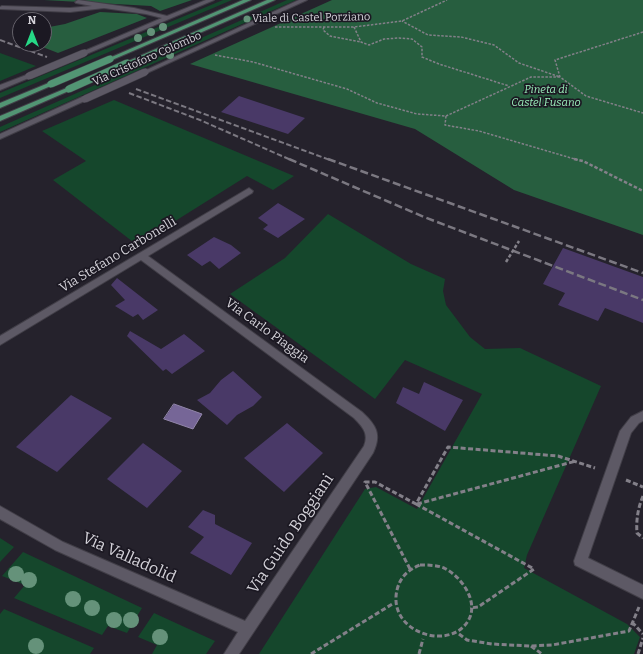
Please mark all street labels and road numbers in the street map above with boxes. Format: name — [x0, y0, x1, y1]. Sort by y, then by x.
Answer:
street label: Viale di Castel Porziano — [252, 10, 370, 26]
street label: Via Cristoforo Colombo — [91, 29, 203, 89]
street label: Via Stefano Carbonelli — [57, 214, 179, 296]
street label: Via Carlo Piaggia — [222, 295, 312, 367]
street label: Via Guido Boggiani — [244, 470, 338, 598]
street label: Via Valladolid — [79, 529, 179, 587]

